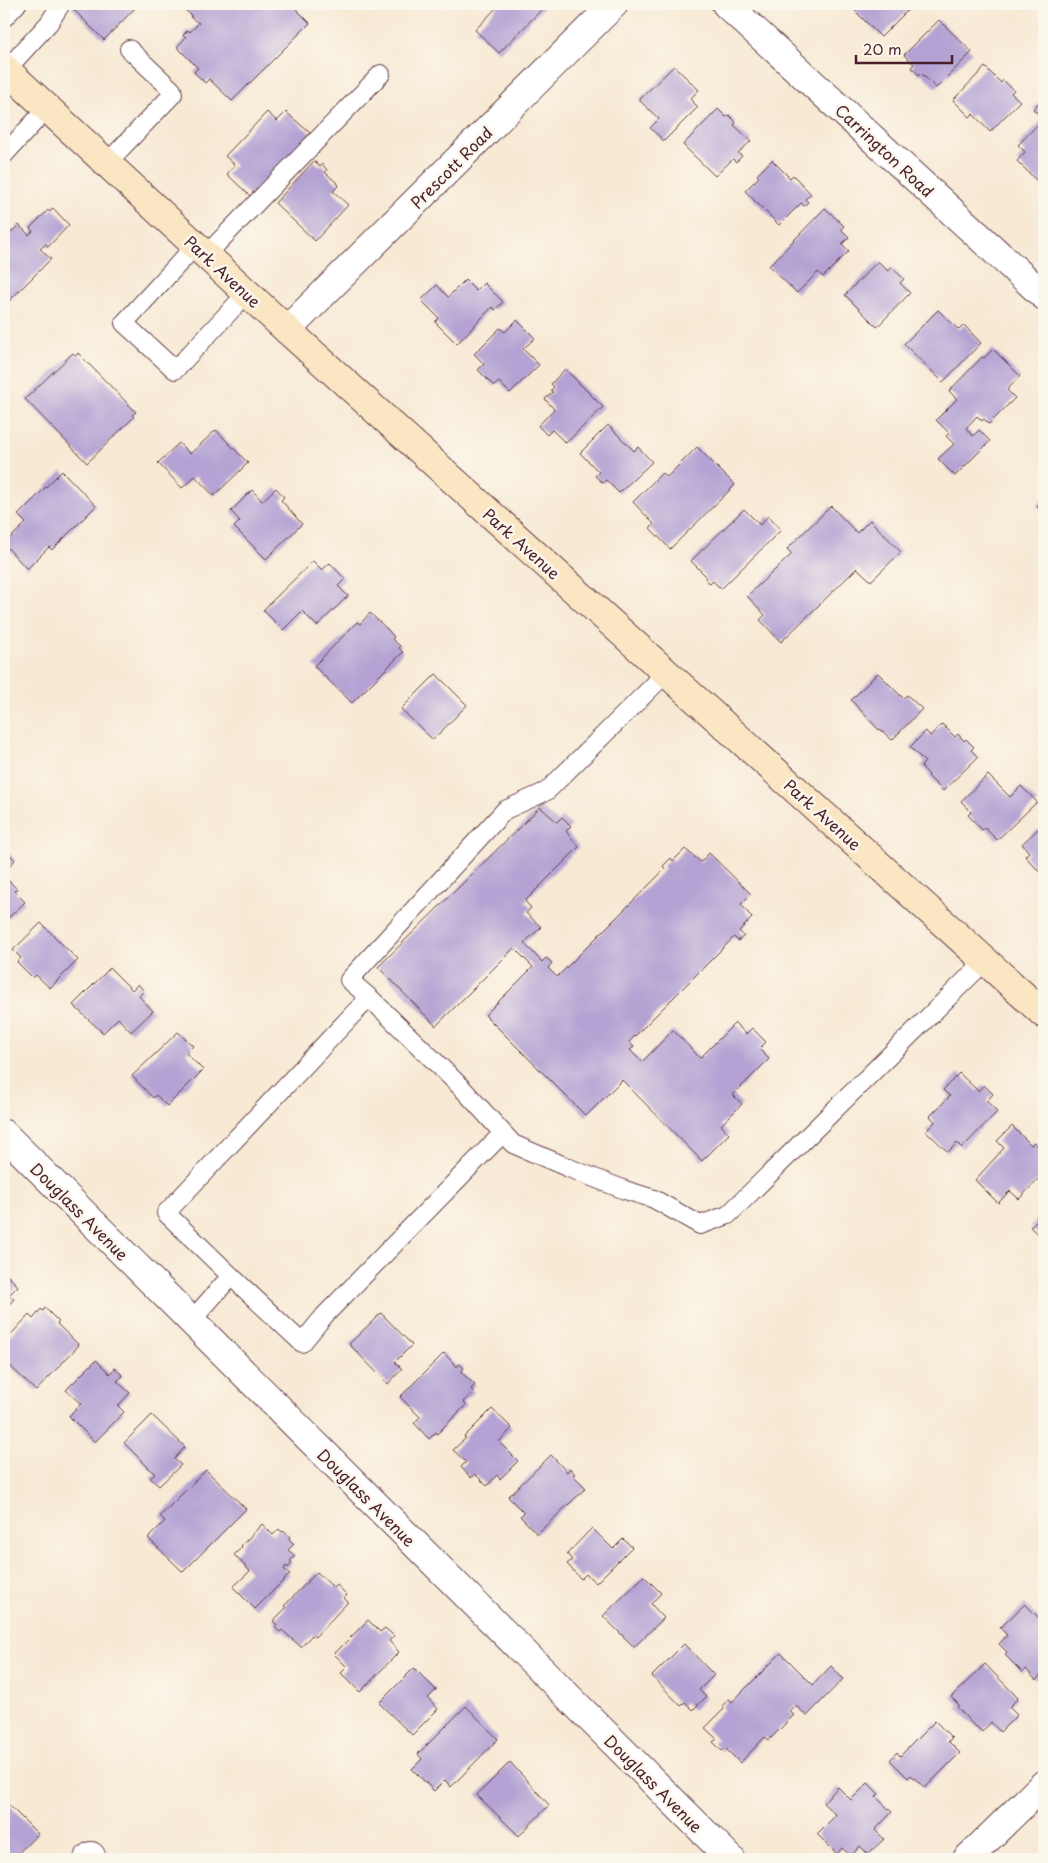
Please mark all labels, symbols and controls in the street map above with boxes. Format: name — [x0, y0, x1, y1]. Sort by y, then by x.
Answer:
scale bar — [856, 32, 952, 64]
text: 20 m — [863, 37, 902, 60]
street label: Carrington Road — [830, 98, 940, 202]
street label: Prescott Road — [405, 121, 497, 213]
street label: Park Avenue — [180, 229, 267, 313]
street label: Park Avenue — [478, 502, 566, 584]
street label: Park Avenue — [779, 773, 867, 855]
street label: Douglass Avenue — [26, 1157, 135, 1266]
street label: Douglass Avenue — [313, 1443, 422, 1552]
street label: Douglass Avenue — [600, 1729, 709, 1838]

